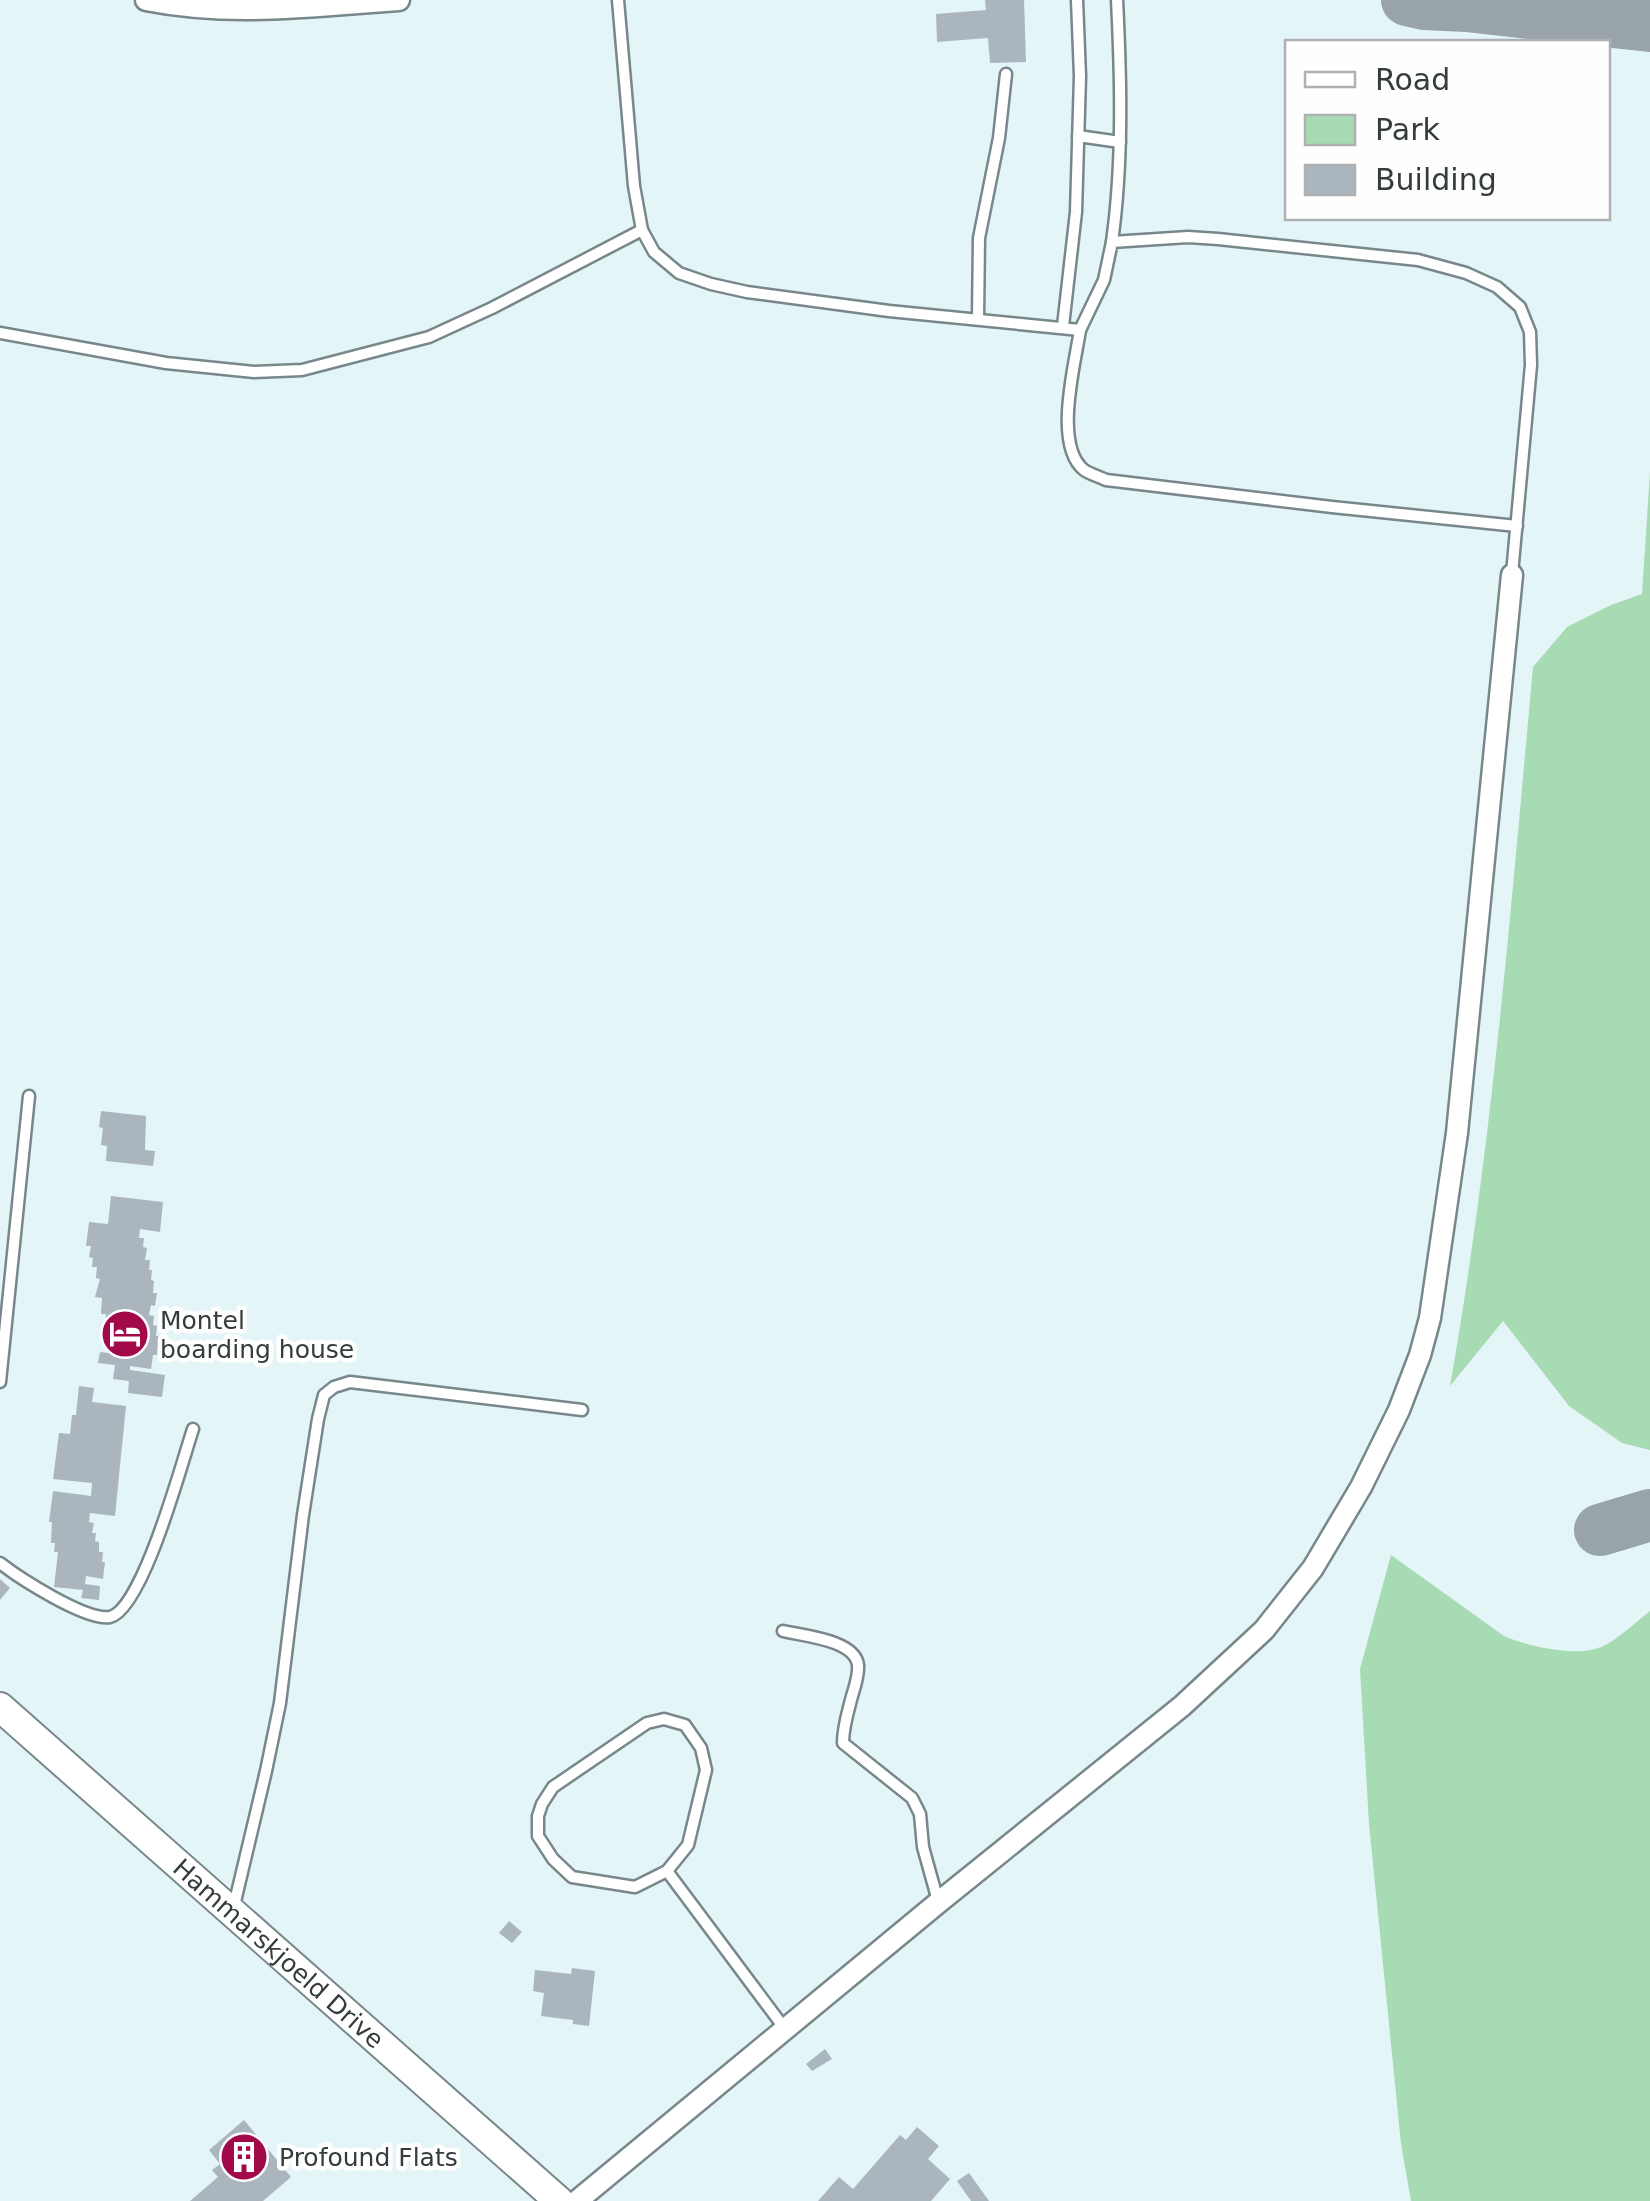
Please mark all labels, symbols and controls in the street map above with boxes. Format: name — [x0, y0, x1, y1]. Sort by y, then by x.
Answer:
legend — [1285, 40, 1610, 220]
text: Road — [1375, 62, 1450, 97]
text: Park — [1375, 112, 1440, 147]
text: Building — [1375, 162, 1497, 197]
place label: Montel boarding house — [160, 1306, 354, 1364]
hotel icon: Montel boarding house — [99, 1308, 151, 1360]
street label: Hammarskjoeld Drive — [168, 1853, 390, 2054]
building icon: Profound Flats — [218, 2131, 270, 2183]
place label: Profound Flats — [279, 2143, 458, 2172]

